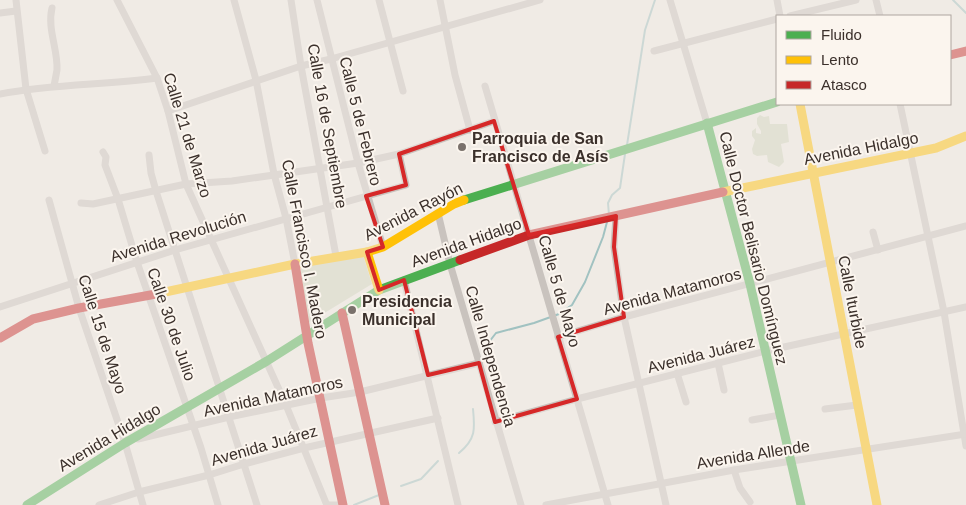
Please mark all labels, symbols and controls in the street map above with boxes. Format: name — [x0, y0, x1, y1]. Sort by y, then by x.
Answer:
legend — [776, 15, 951, 105]
text: Fluido — [821, 26, 862, 43]
street label: Calle 16 de Septiembre — [305, 42, 350, 210]
text: Lento — [821, 51, 859, 68]
street label: Calle 5 de Febrero — [336, 55, 385, 188]
street label: Calle 21 de Marzo — [160, 71, 215, 200]
text: Atasco — [821, 76, 867, 93]
street label: Avenida Hidalgo — [802, 129, 920, 168]
place label: Parroquia de San Francisco de Asís — [472, 130, 608, 165]
street label: Calle Doctor Belisario Domínguez — [716, 130, 791, 367]
marker: Parroquia de San Francisco de Asís — [456, 141, 468, 153]
street label: Calle Francisco I. Madero — [279, 158, 330, 340]
street label: Avenida Rayón — [361, 179, 465, 244]
street label: Avenida Revolución — [108, 208, 248, 265]
street label: Avenida Hidalgo — [409, 215, 524, 270]
street label: Calle 5 de Mayo — [535, 233, 584, 349]
street label: Calle Iturbide — [835, 254, 870, 350]
street label: Calle 30 de Julio — [144, 265, 199, 383]
street label: Avenida Matamoros — [601, 265, 743, 318]
street label: Calle 15 de Mayo — [75, 272, 130, 396]
street label: Calle Independencia — [462, 284, 519, 429]
place label: Presidencia Municipal — [362, 293, 452, 328]
marker: Presidencia Municipal — [346, 304, 358, 316]
street label: Avenida Juárez — [646, 333, 757, 376]
street label: Avenida Matamoros — [202, 373, 344, 420]
street label: Avenida Hidalgo — [55, 400, 164, 475]
street label: Avenida Juárez — [209, 422, 319, 469]
street label: Avenida Allende — [695, 437, 811, 472]

